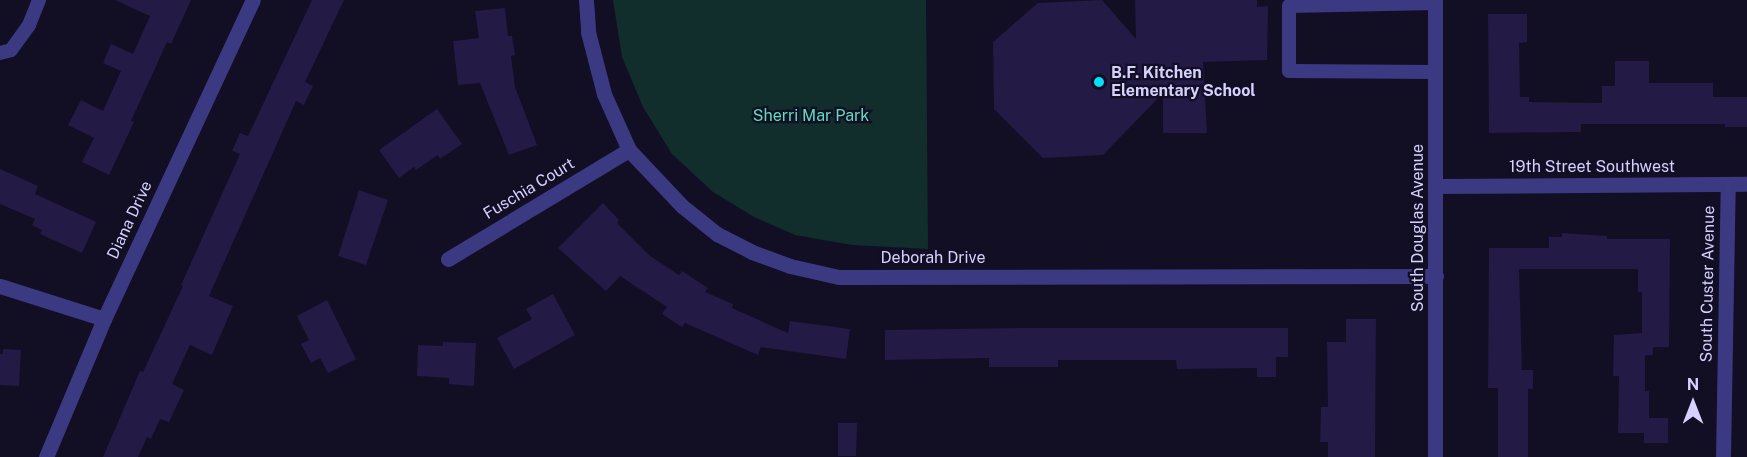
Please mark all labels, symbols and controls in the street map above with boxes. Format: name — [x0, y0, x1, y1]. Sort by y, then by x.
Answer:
place label: B.F. Kitchen Elementary School — [1111, 63, 1256, 101]
marker: B.F. Kitchen Elementary School — [1092, 75, 1106, 89]
park label: Sherri Mar Park — [753, 106, 869, 126]
street label: South Douglas Avenue — [1408, 144, 1428, 312]
street label: Fuschia Court — [480, 154, 578, 224]
street label: 19th Street Southwest — [1509, 157, 1675, 177]
street label: Diana Drive — [104, 178, 156, 262]
street label: South Custer Avenue — [1697, 205, 1719, 363]
street label: Deborah Drive — [881, 248, 985, 268]
north arrow — [1663, 373, 1723, 433]
text: N — [1687, 375, 1699, 394]

